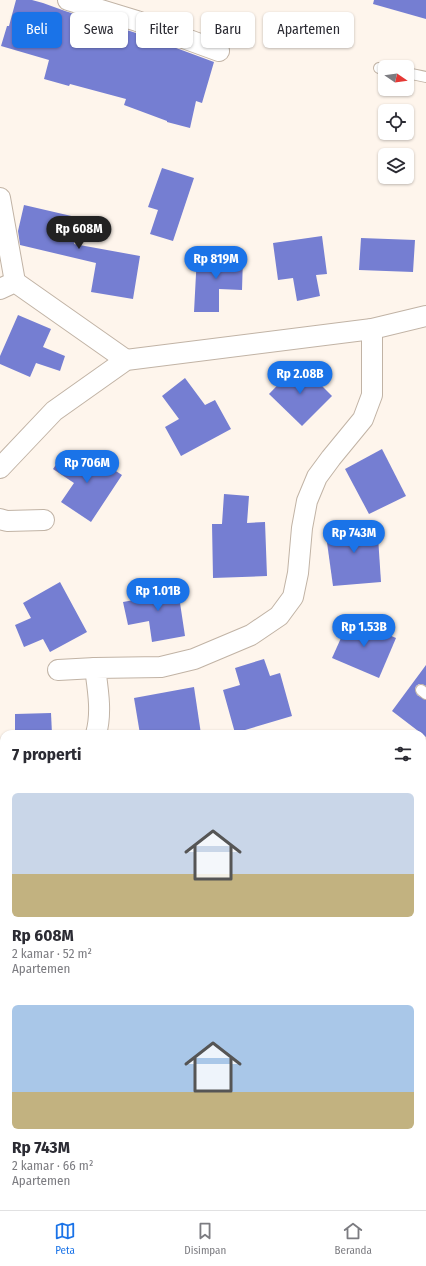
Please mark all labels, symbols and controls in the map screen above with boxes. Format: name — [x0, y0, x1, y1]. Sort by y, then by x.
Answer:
chip: Beli — [12, 12, 62, 48]
chip: Sewa — [70, 12, 128, 48]
chip: Filter — [136, 12, 193, 48]
chip: Baru — [201, 12, 255, 48]
chip: Apartemen — [263, 12, 354, 48]
north arrow — [378, 60, 414, 96]
map controls — [378, 60, 414, 184]
button: locate — [378, 104, 414, 140]
button: layers — [378, 148, 414, 184]
pin: Rp 608M — [42, 216, 116, 250]
text: Rp 608M — [55, 221, 103, 236]
pin: Rp 819M — [179, 246, 253, 280]
text: Rp 819M — [193, 251, 239, 266]
pin: Rp 2.08B — [259, 361, 341, 395]
text: Rp 2.08B — [276, 366, 324, 381]
pin: Rp 706M — [50, 450, 124, 484]
text: Rp 706M — [64, 455, 110, 470]
pin: Rp 743M — [317, 520, 391, 554]
text: Rp 743M — [332, 525, 376, 540]
pin: Rp 1.01B — [117, 578, 199, 612]
text: Rp 1.01B — [136, 583, 180, 598]
pin: Rp 1.53B — [323, 614, 405, 648]
text: Rp 1.53B — [341, 619, 387, 634]
icon: filters — [392, 743, 414, 765]
text: 7 properti — [12, 744, 81, 765]
icon: home — [177, 819, 249, 891]
text: Rp 608M — [12, 925, 74, 946]
text: 2 kamar · 52 m² — [12, 946, 92, 961]
text: Apartemen — [12, 961, 70, 976]
icon: home — [177, 1031, 249, 1103]
text: Rp 743M — [12, 1137, 70, 1158]
text: 2 kamar · 66 m² — [12, 1158, 93, 1173]
text: Apartemen — [12, 1173, 70, 1188]
tab: Peta — [54, 1220, 76, 1257]
tab: Disimpan — [184, 1220, 226, 1257]
tab: Beranda — [334, 1220, 372, 1257]

